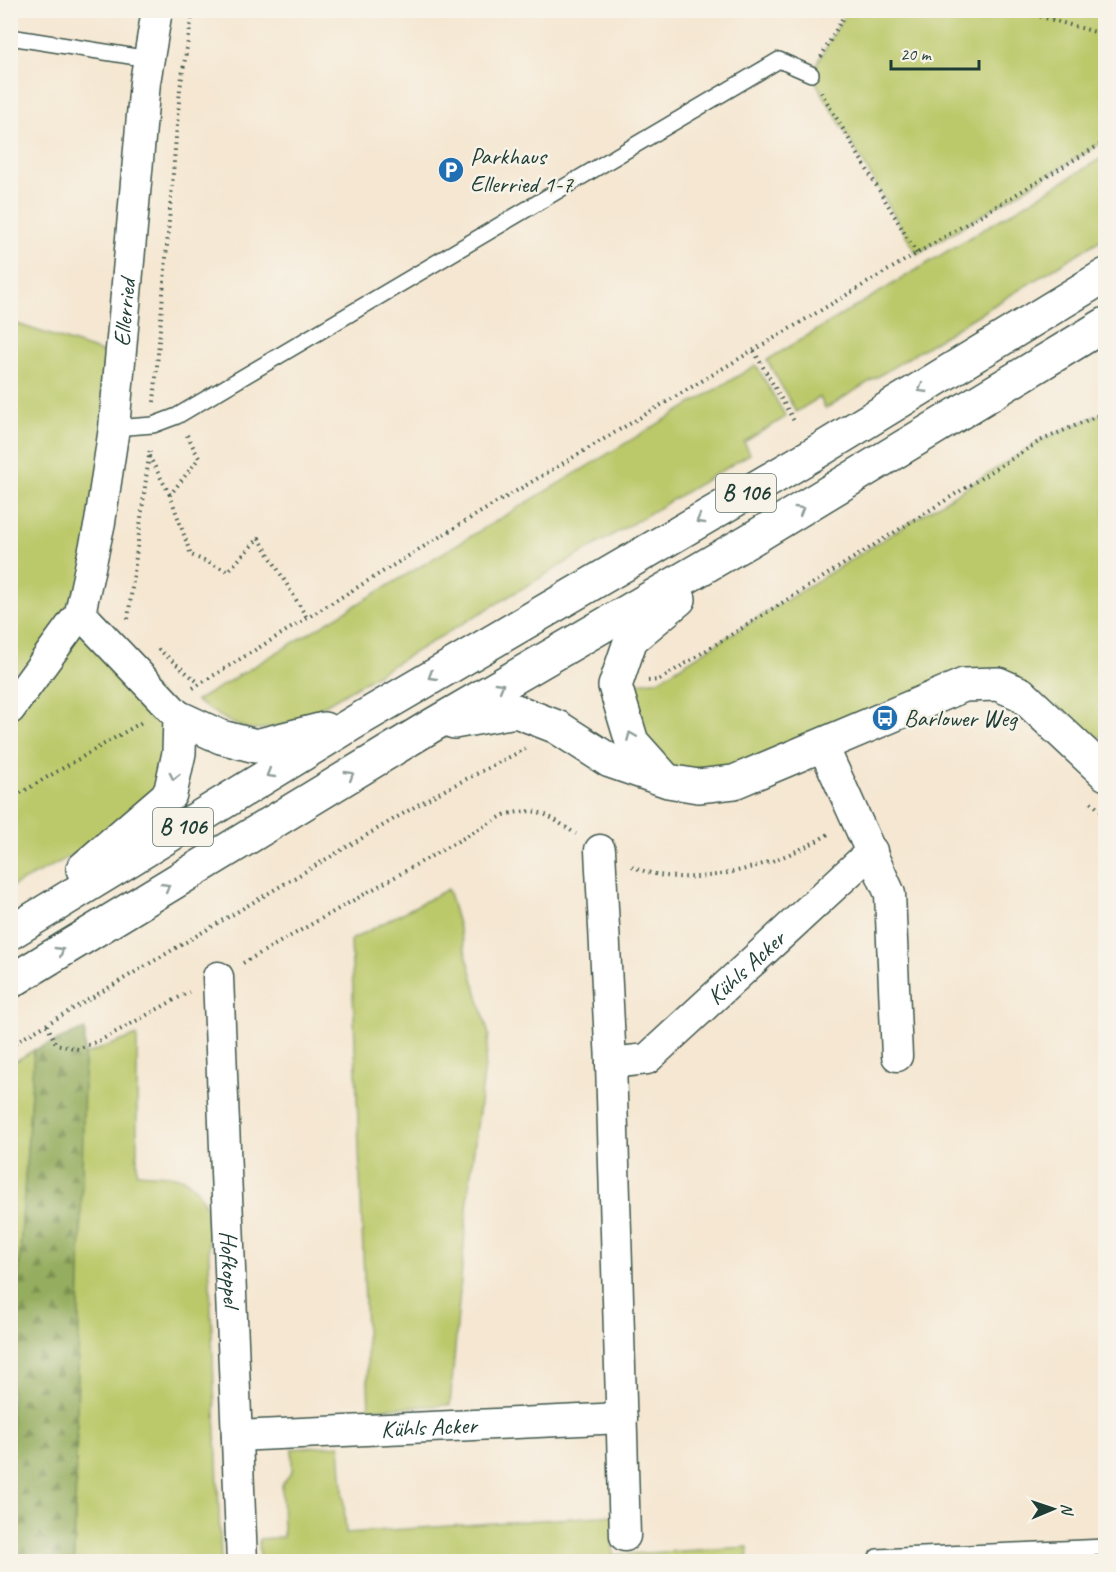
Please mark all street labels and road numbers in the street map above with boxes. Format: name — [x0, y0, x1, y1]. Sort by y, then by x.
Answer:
street label: Ellerried — [106, 274, 143, 348]
road number: B 106 — [716, 474, 776, 512]
road number: B 106 — [153, 808, 213, 846]
street label: Kühls Acker — [701, 922, 793, 1011]
street label: Hofkoppel — [213, 1230, 247, 1311]
street label: Kühls Acker — [380, 1410, 480, 1444]

